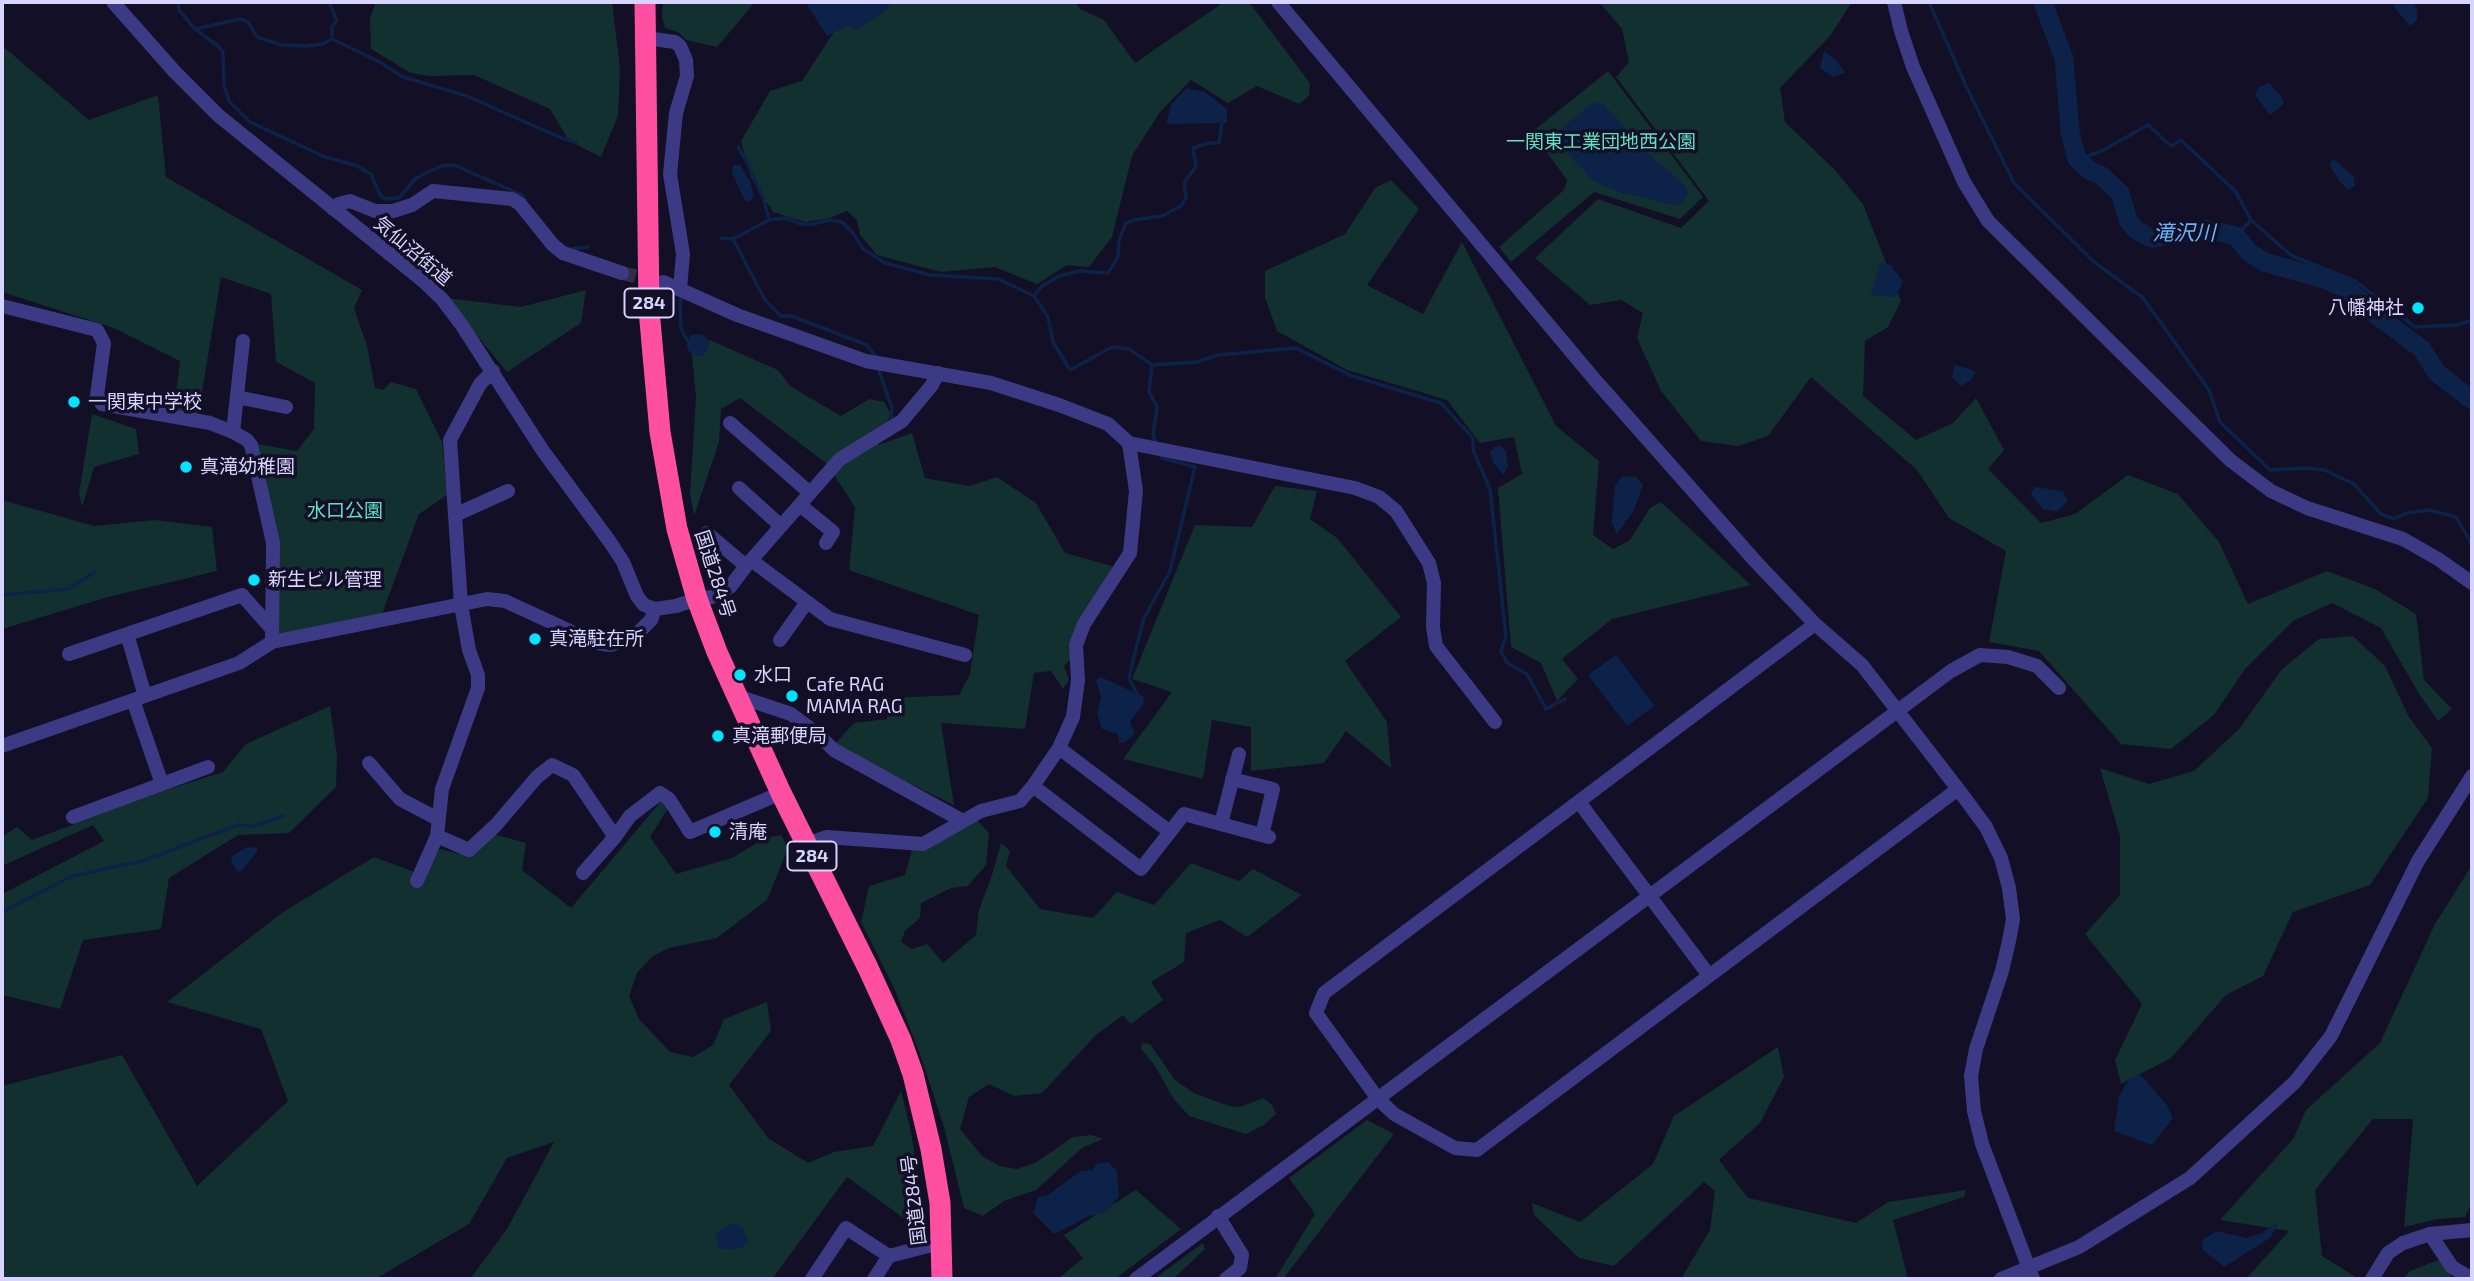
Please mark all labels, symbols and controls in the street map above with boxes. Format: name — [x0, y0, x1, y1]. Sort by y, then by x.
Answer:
park label: 一関東工業団地西公園 — [1506, 131, 1696, 153]
street label: 気仙沼街道 — [369, 212, 457, 290]
water label: 滝沢川 — [2153, 220, 2215, 246]
road number: 284 — [624, 288, 674, 318]
place label: 八幡神社 — [2328, 297, 2404, 319]
marker: 八幡神社 — [2410, 300, 2426, 316]
place label: 一関東中学校 — [88, 391, 202, 413]
marker: 一関東中学校 — [66, 394, 82, 410]
place label: 真滝幼稚園 — [200, 456, 295, 478]
marker: 真滝幼稚園 — [178, 459, 194, 475]
park label: 水口公園 — [307, 500, 383, 522]
street label: 国道284号 — [690, 527, 740, 621]
place label: 新生ビル管理 — [268, 569, 382, 591]
marker: 新生ビル管理 — [246, 572, 262, 588]
place label: 真滝駐在所 — [549, 628, 644, 650]
marker: 真滝駐在所 — [527, 631, 543, 647]
place label: 水口 — [754, 664, 792, 686]
marker: 水口 — [732, 667, 748, 683]
place label: Cafe RAG MAMA RAG — [806, 674, 903, 718]
marker: Cafe RAG MAMA RAG — [784, 688, 800, 704]
place label: 真滝郵便局 — [732, 725, 827, 747]
marker: 真滝郵便局 — [710, 728, 726, 744]
place label: 清庵 — [729, 821, 767, 843]
marker: 清庵 — [707, 824, 723, 840]
road number: 284 — [788, 842, 836, 870]
street label: 国道284号 — [897, 1154, 931, 1246]

